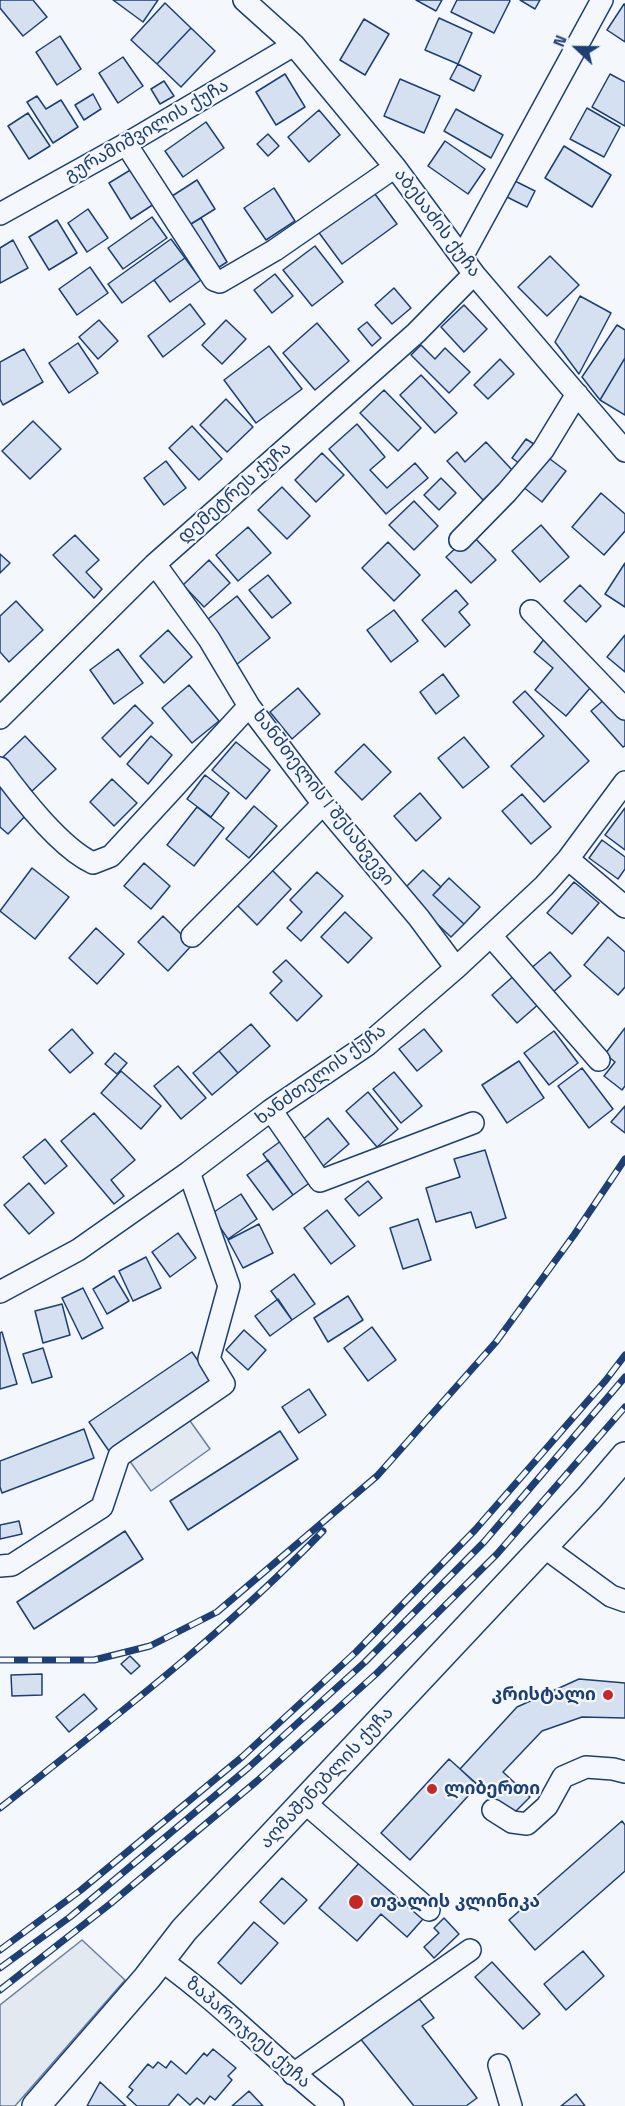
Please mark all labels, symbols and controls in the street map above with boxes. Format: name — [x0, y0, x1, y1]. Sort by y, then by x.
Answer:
north arrow — [547, 18, 607, 78]
text: N — [548, 32, 572, 50]
street label: გურამიშვილის ქუჩა — [61, 75, 233, 187]
street label: აბესაძის ქუჩა — [389, 164, 485, 282]
street label: დემეტრეს ქუჩა — [174, 438, 296, 548]
street label: ხანძთელის I შესახვევი — [248, 706, 398, 890]
street label: ხანძთელის ქუჩა — [251, 1020, 391, 1130]
place label: კრისტალი — [492, 1684, 596, 1706]
marker: კრისტალი — [601, 1688, 615, 1702]
street label: აღმაშენებლის ქუჩა — [256, 1703, 398, 1853]
place label: ლიბერთი — [444, 1778, 540, 1800]
marker: ლიბერთი — [425, 1782, 439, 1796]
place label: თვალის კლინიკა — [370, 1891, 540, 1913]
marker: თვალის კლინიკა — [347, 1893, 365, 1911]
street label: ზაპაროჯიეს ქუჩა — [181, 1973, 315, 2093]

